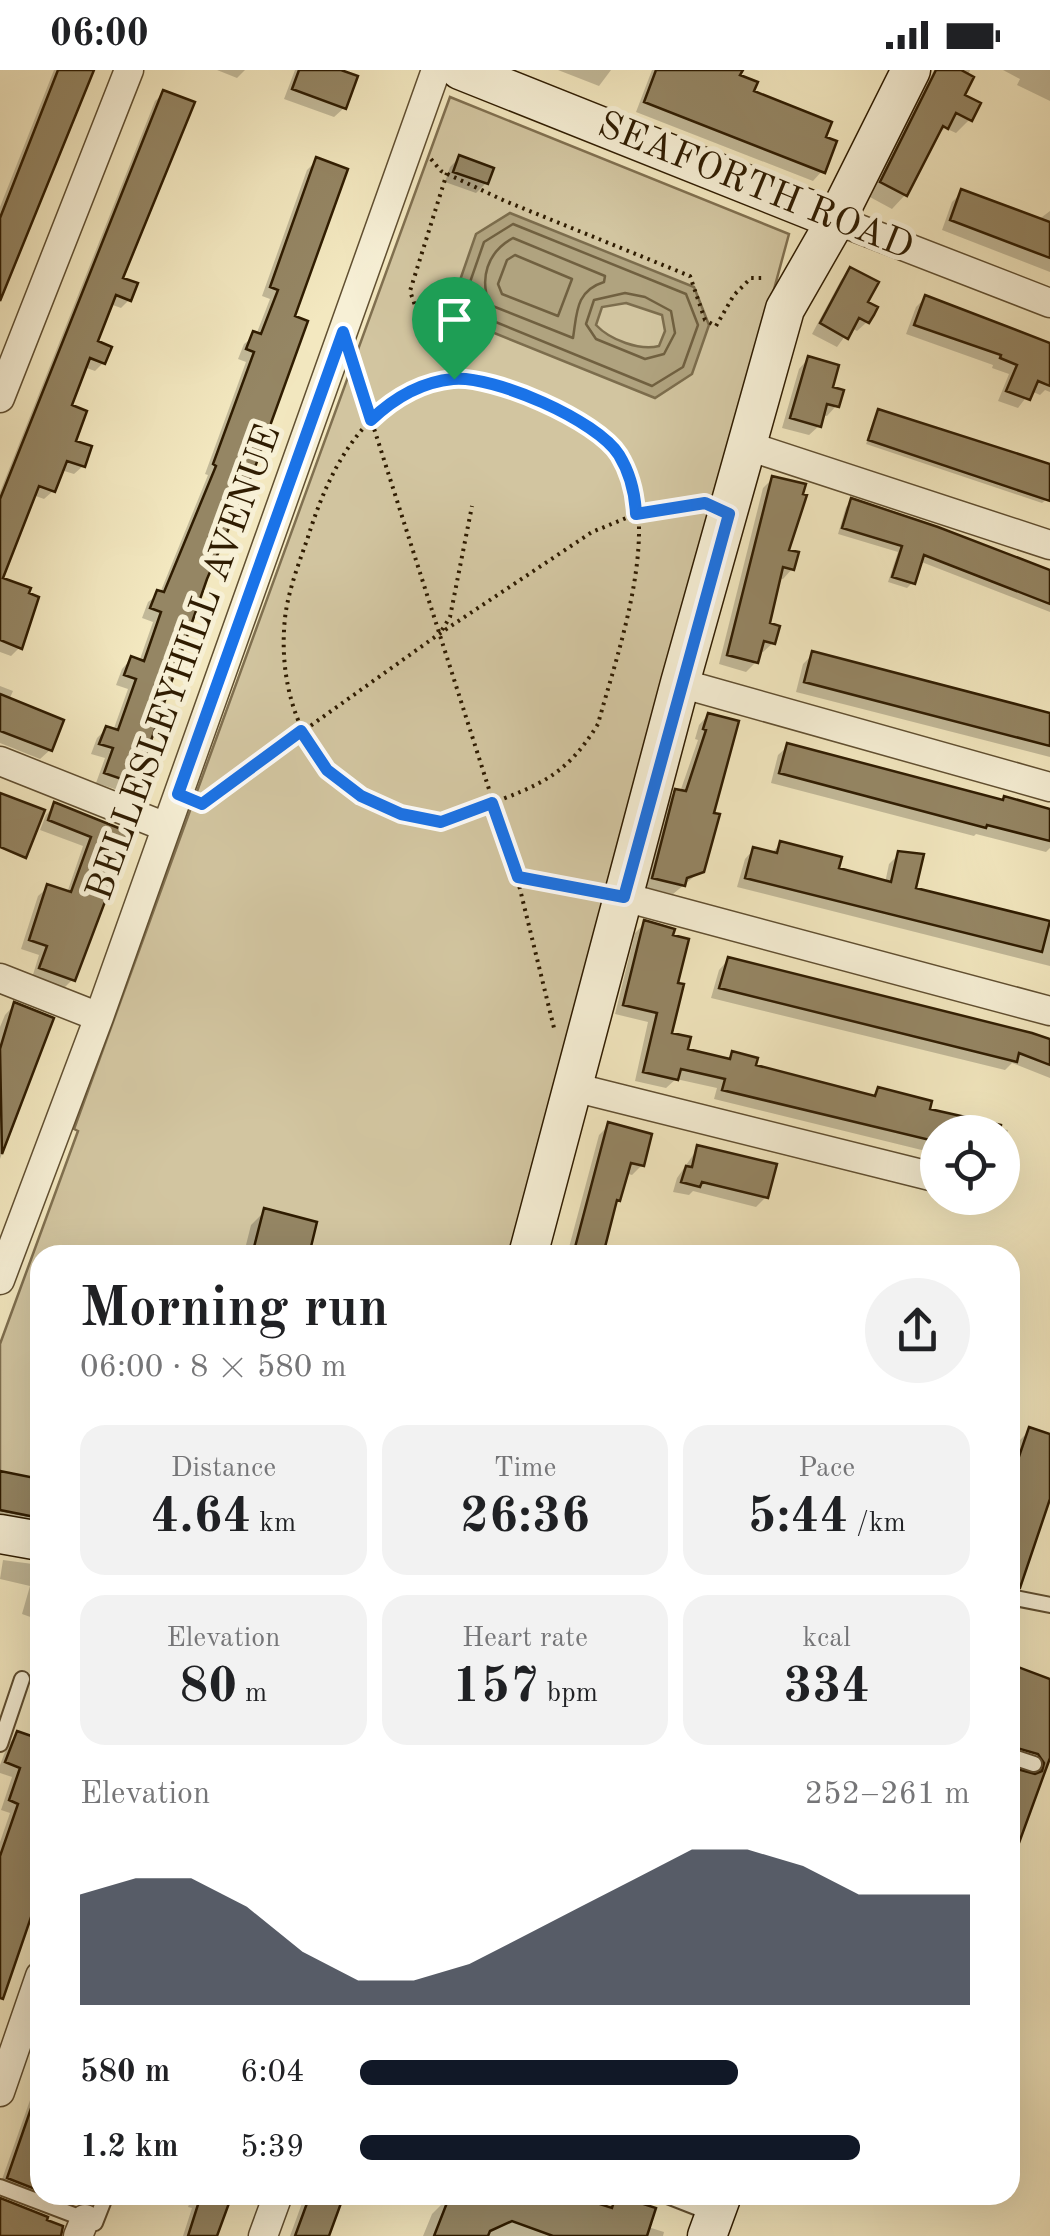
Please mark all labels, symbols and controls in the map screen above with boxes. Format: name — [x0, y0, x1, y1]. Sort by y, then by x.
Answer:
text: 06:00 — [50, 16, 149, 54]
street label: SEAFORTH ROAD — [592, 106, 918, 268]
pin — [412, 277, 497, 380]
icon: arrive — [427, 292, 482, 347]
street label: BELLESLEYHILL AVENUE — [81, 420, 289, 906]
map controls — [920, 1115, 1020, 1215]
button: locate — [920, 1115, 1020, 1215]
button: share — [865, 1278, 970, 1383]
text: Morning run — [80, 1283, 389, 1338]
text: 06:00 · 8 × 580 m — [80, 1352, 347, 1384]
text: Distance — [171, 1455, 276, 1483]
text: Time — [494, 1455, 556, 1483]
text: Pace — [798, 1455, 855, 1483]
text: 4.64 — [151, 1493, 252, 1543]
text: 26:36 — [460, 1493, 590, 1543]
text: 5:44 — [748, 1493, 849, 1543]
text: km — [252, 1510, 296, 1538]
text: /km — [849, 1510, 906, 1538]
text: Elevation — [166, 1625, 280, 1653]
text: Heart rate — [462, 1625, 588, 1653]
text: kcal — [803, 1625, 851, 1653]
text: 80 — [179, 1663, 237, 1713]
text: 157 — [452, 1663, 539, 1713]
text: 334 — [783, 1663, 870, 1713]
text: m — [237, 1680, 267, 1708]
text: bpm — [539, 1680, 598, 1708]
text: Elevation — [80, 1779, 210, 1811]
text: 252–261 m — [804, 1779, 970, 1811]
text: 580 m — [80, 2057, 170, 2089]
text: 6:04 — [240, 2057, 305, 2089]
text: 1.2 km — [80, 2132, 179, 2164]
text: 5:39 — [240, 2132, 305, 2164]

